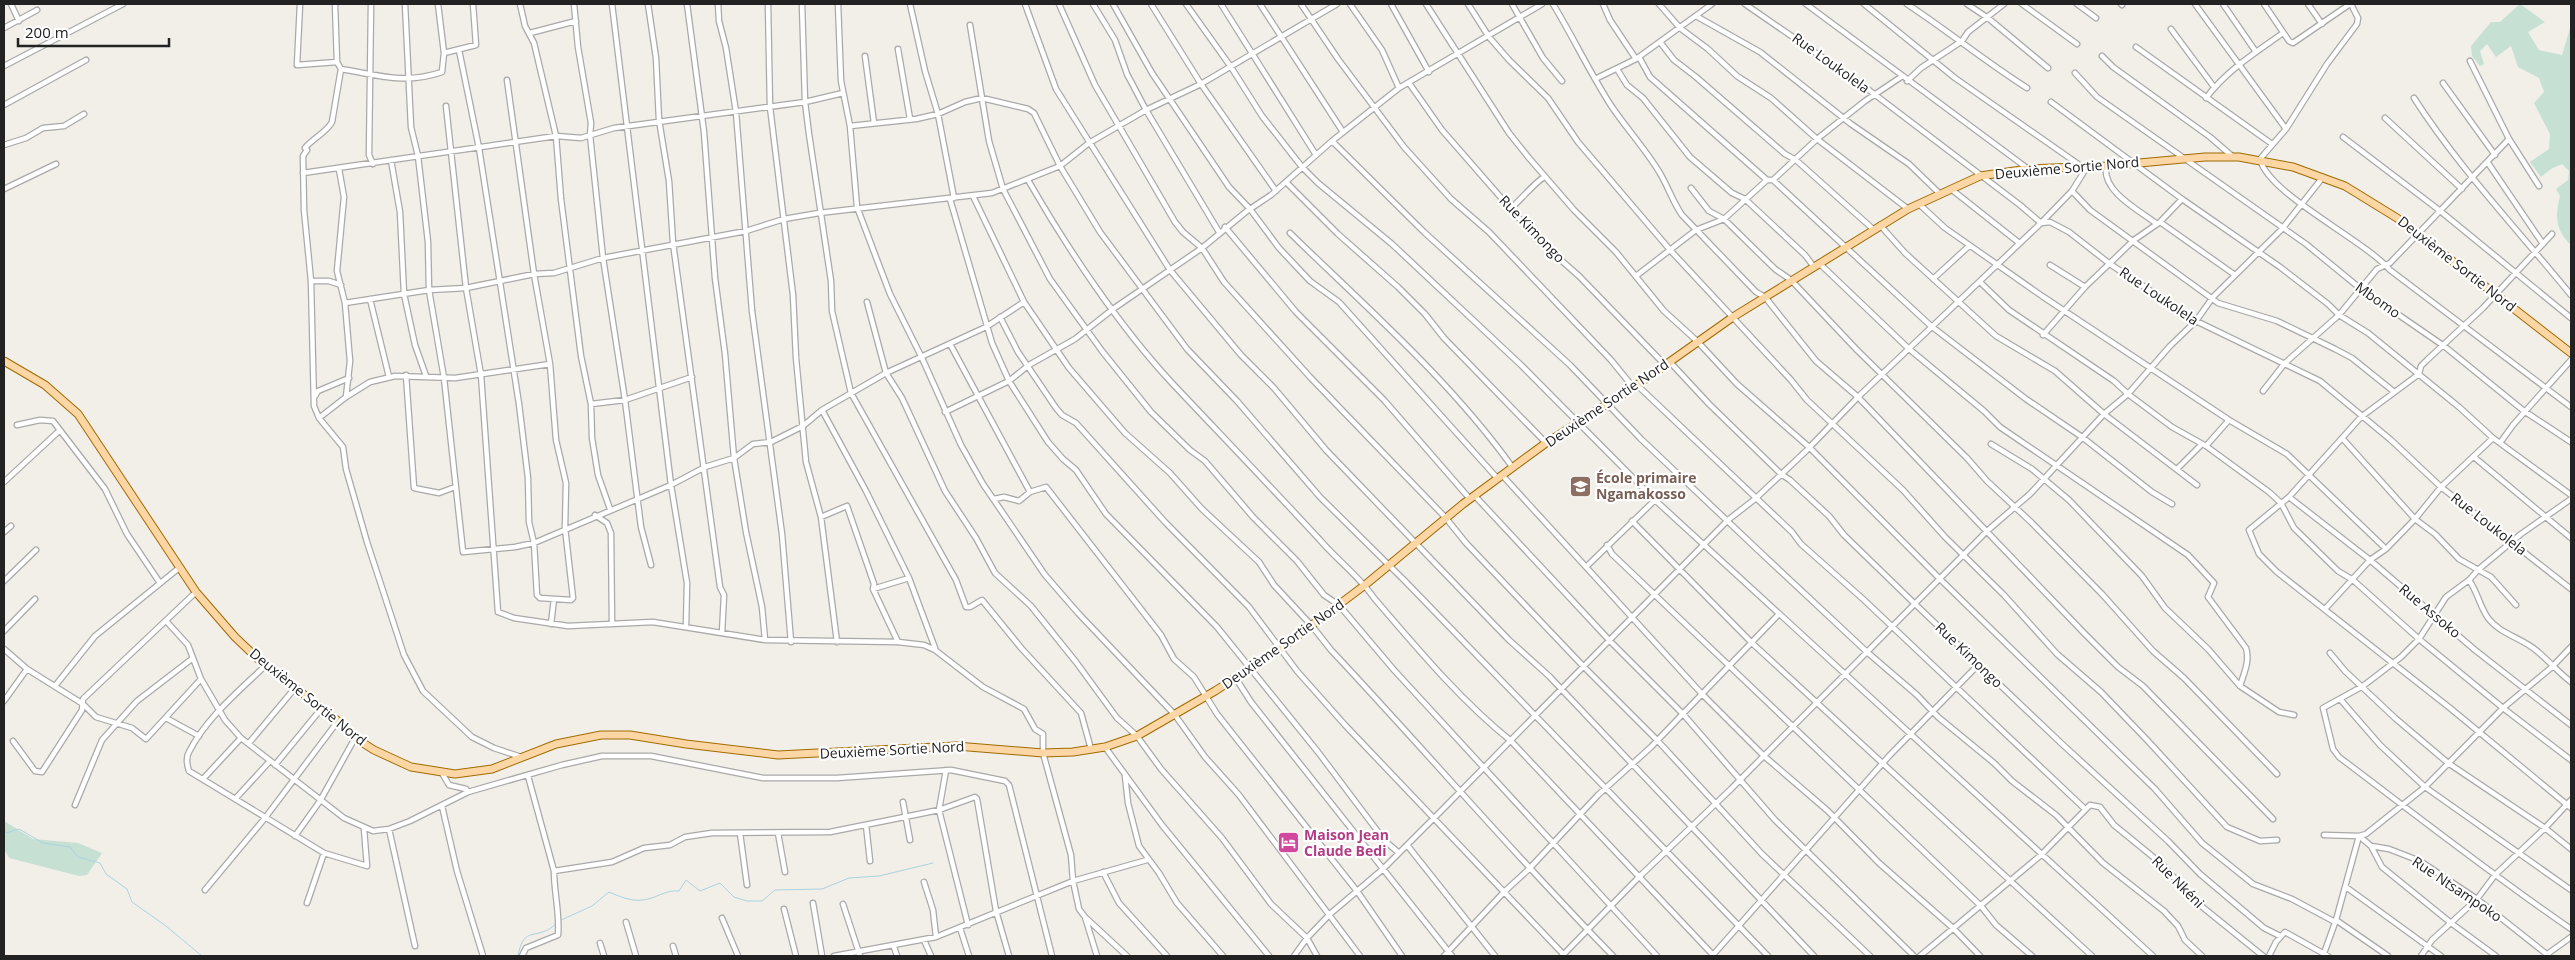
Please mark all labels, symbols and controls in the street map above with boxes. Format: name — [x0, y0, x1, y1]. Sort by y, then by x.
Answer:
scale bar — [18, 15, 169, 47]
text: 200 m — [25, 22, 69, 42]
street label: Rue Loukolela — [1789, 28, 1874, 97]
street label: Deuxième Sortie Nord — [1994, 152, 2140, 183]
street label: Rue Kimongo — [1495, 191, 1569, 266]
street label: Deuxième Sortie Nord — [2394, 212, 2520, 316]
street label: Rue Loukolela — [2116, 262, 2203, 329]
street label: Mbomo — [2352, 277, 2405, 322]
street label: Deuxième Sortie Nord — [1541, 354, 1672, 451]
place label: École primaire Ngamakosso — [1596, 468, 1696, 503]
school or university icon: École primaire Ngamakosso — [1568, 474, 1592, 498]
street label: Rue Loukolela — [2447, 488, 2531, 559]
street label: Rue Assoko — [2395, 579, 2465, 642]
street label: Deuxième Sortie Nord — [1218, 594, 1348, 693]
street label: Rue Kimongo — [1932, 618, 2007, 692]
street label: Deuxième Sortie Nord — [246, 644, 371, 750]
street label: Deuxième Sortie Nord — [819, 736, 965, 763]
place label: Maison Jean Claude Bedi — [1304, 825, 1389, 860]
hotel icon: Maison Jean Claude Bedi — [1276, 831, 1300, 855]
street label: Rue Nkéni — [2148, 851, 2209, 912]
street label: Rue Ntsampoko — [2409, 852, 2506, 926]

